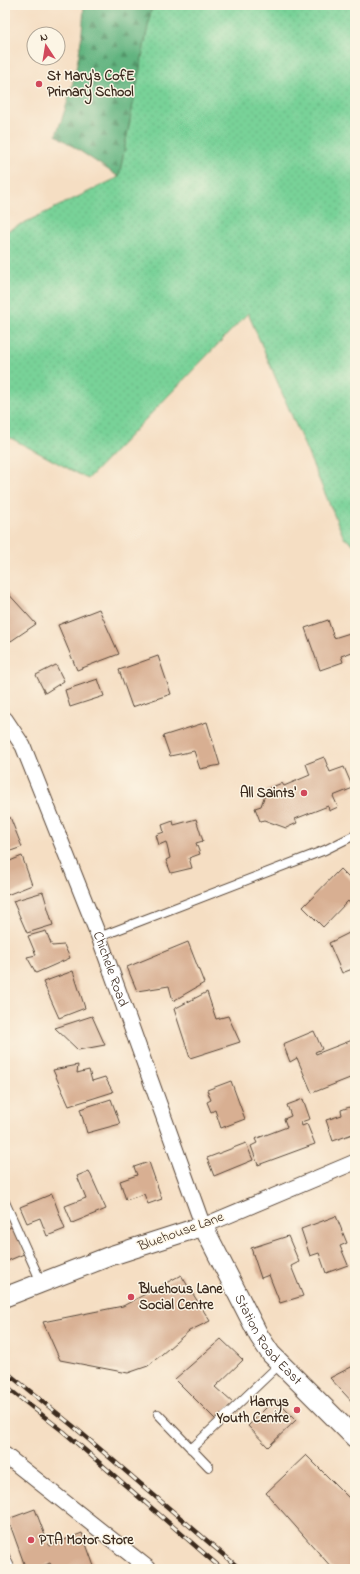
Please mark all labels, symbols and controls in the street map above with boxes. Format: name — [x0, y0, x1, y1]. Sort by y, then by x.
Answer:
north arrow — [26, 26, 66, 66]
text: N — [39, 29, 49, 46]
place label: St Mary's CofE Primary School — [47, 66, 135, 105]
marker: St Mary's CofE Primary School — [34, 79, 44, 89]
place label: All Saints' — [240, 783, 297, 804]
marker: All Saints' — [299, 788, 309, 798]
street label: Chichele Road — [87, 928, 134, 1010]
street label: Bluehouse Lane — [134, 1207, 227, 1258]
place label: Bluehous Lane Social Centre — [138, 1279, 223, 1316]
street label: Station Road East — [229, 1290, 307, 1390]
marker: Bluehous Lane Social Centre — [126, 1292, 136, 1302]
place label: Harrys Youth Centre — [216, 1392, 290, 1429]
marker: Harrys Youth Centre — [292, 1405, 302, 1415]
place label: PTA Motor Store — [39, 1530, 134, 1551]
marker: PTA Motor Store — [26, 1535, 36, 1545]

